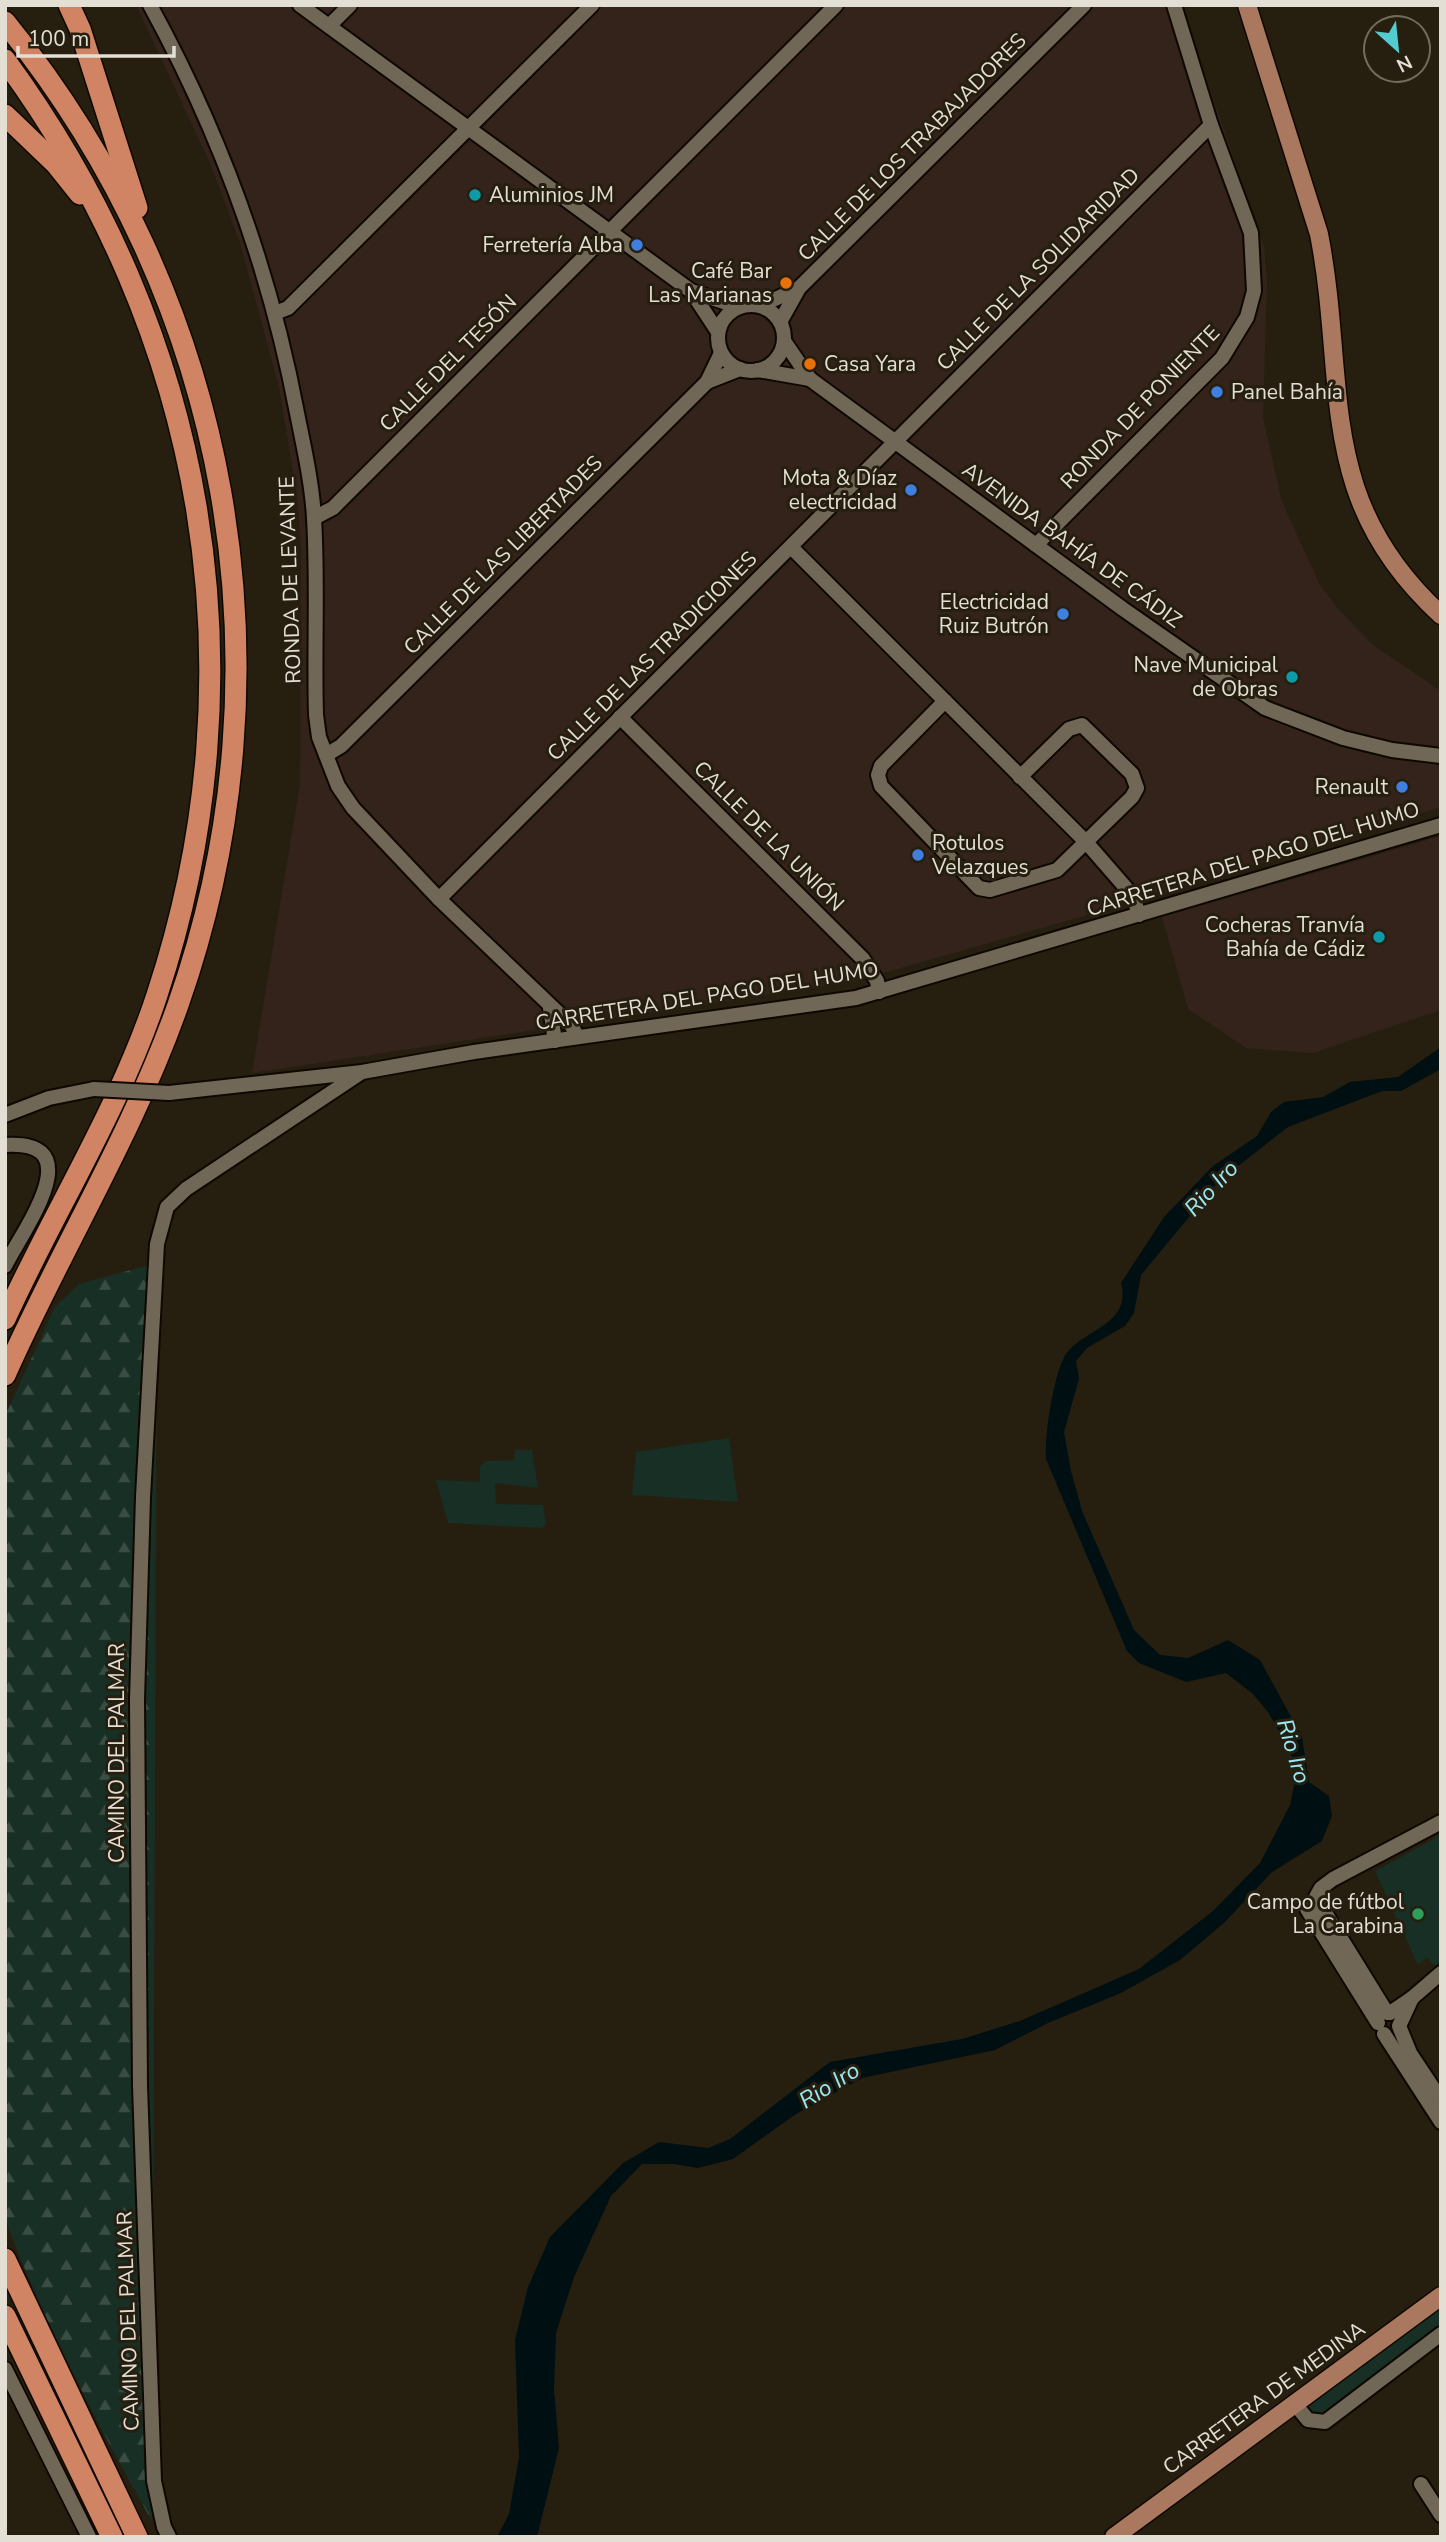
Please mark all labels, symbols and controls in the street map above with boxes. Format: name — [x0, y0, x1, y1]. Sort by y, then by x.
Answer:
scale bar — [18, 14, 173, 58]
north arrow — [1362, 14, 1432, 84]
text: 100 m — [28, 25, 89, 53]
street label: CALLE DE LOS TRABAJADORES — [792, 27, 1032, 267]
text: N — [1392, 48, 1417, 78]
street label: CALLE DE LA SOLIDARIDAD — [930, 161, 1146, 377]
place label: Aluminios JM — [489, 181, 614, 209]
marker: Aluminios JM — [467, 187, 483, 203]
place label: Ferretería Alba — [482, 231, 623, 259]
marker: Ferretería Alba — [629, 237, 645, 253]
place label: Café Bar Las Marianas — [648, 257, 772, 309]
marker: Café Bar Las Marianas — [778, 275, 794, 291]
street label: CALLE DEL TESÓN — [373, 288, 523, 438]
street label: RONDA DE PONIENTE — [1054, 319, 1226, 495]
place label: Casa Yara — [824, 350, 916, 378]
marker: Casa Yara — [802, 356, 818, 372]
place label: Panel Bahía — [1231, 378, 1343, 406]
marker: Panel Bahía — [1209, 384, 1225, 400]
street label: CALLE DE LAS LIBERTADES — [397, 449, 609, 661]
street label: AVENIDA BAHÍA DE CÁDIZ — [957, 456, 1187, 634]
place label: Mota & Díaz electricidad — [782, 464, 897, 516]
street label: RONDA DE LEVANTE — [272, 476, 308, 684]
marker: Mota & Díaz electricidad — [903, 482, 919, 498]
street label: CALLE DE LAS TRADICIONES — [541, 545, 763, 767]
place label: Electricidad Ruiz Butrón — [939, 588, 1049, 640]
marker: Electricidad Ruiz Butrón — [1055, 606, 1071, 622]
place label: Nave Municipal de Obras — [1133, 651, 1279, 703]
marker: Nave Municipal de Obras — [1284, 669, 1300, 685]
street label: CALLE DE LA UNIÓN — [688, 755, 850, 917]
place label: Renault — [1315, 773, 1389, 801]
marker: Renault — [1394, 779, 1410, 795]
street label: CARRETERA DEL PAGO DEL HUMO — [1083, 795, 1423, 923]
place label: Rotulos Velazques — [931, 829, 1029, 881]
marker: Rotulos Velazques — [910, 847, 926, 863]
place label: Cocheras Tranvía Bahía de Cádiz — [1205, 911, 1365, 963]
marker: Cocheras Tranvía Bahía de Cádiz — [1371, 929, 1387, 945]
street label: CARRETERA DEL PAGO DEL HUMO — [534, 955, 880, 1037]
water label: Rio Iro — [1177, 1154, 1245, 1223]
street label: CAMINO DEL PALMAR — [103, 1643, 131, 1863]
water label: Rio Iro — [1269, 1715, 1318, 1787]
place label: Campo de fútbol La Carabina — [1247, 1888, 1405, 1940]
marker: Campo de fútbol La Carabina — [1410, 1906, 1426, 1922]
water label: Rio Iro — [793, 2055, 866, 2116]
street label: CAMINO DEL PALMAR — [110, 2211, 146, 2431]
street label: CARRETERA DE MEDINA — [1157, 2315, 1371, 2481]

